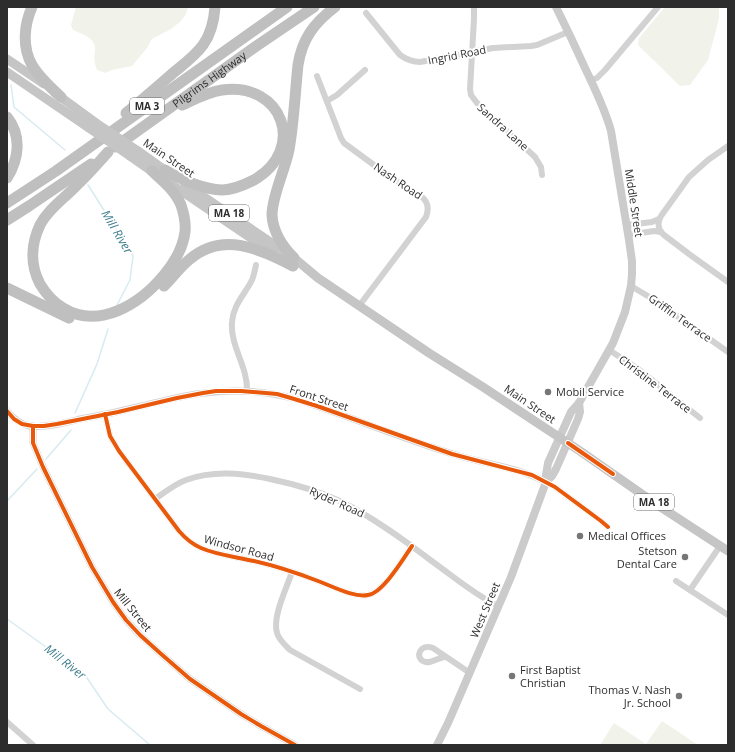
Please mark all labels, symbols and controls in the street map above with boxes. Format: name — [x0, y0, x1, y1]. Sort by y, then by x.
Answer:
street label: Ingrid Road — [427, 42, 487, 67]
street label: Pilgrims Highway — [169, 47, 249, 111]
road number: MA 3 — [130, 98, 164, 114]
street label: Sandra Lane — [475, 100, 532, 154]
street label: Main Street — [141, 135, 198, 180]
street label: Nash Road — [371, 159, 425, 202]
street label: Middle Street — [622, 168, 647, 238]
road number: MA 18 — [209, 205, 249, 221]
water label: Mill River — [98, 207, 138, 258]
street label: Griffin Terrace — [646, 290, 715, 345]
street label: Christine Terrace — [616, 351, 695, 416]
street label: Front Street — [288, 381, 351, 414]
street label: Main Street — [502, 381, 559, 426]
place label: Mobil Service — [556, 384, 624, 399]
marker: Mobil Service — [543, 387, 553, 397]
street label: Ryder Road — [307, 483, 367, 520]
road number: MA 18 — [634, 494, 674, 510]
place label: Medical Offices — [588, 528, 666, 543]
street label: Windsor Road — [202, 531, 276, 564]
marker: Medical Offices — [575, 531, 585, 541]
place label: Stetson Dental Care — [617, 543, 677, 571]
marker: Stetson Dental Care — [680, 552, 690, 562]
street label: West Street — [466, 580, 503, 640]
street label: Mill Street — [111, 585, 156, 635]
water label: Mill River — [41, 640, 91, 684]
place label: First Baptist Christian — [520, 662, 581, 690]
marker: First Baptist Christian — [507, 671, 517, 681]
place label: Thomas V. Nash Jr. School — [588, 682, 671, 710]
marker: Thomas V. Nash Jr. School — [674, 691, 684, 701]

